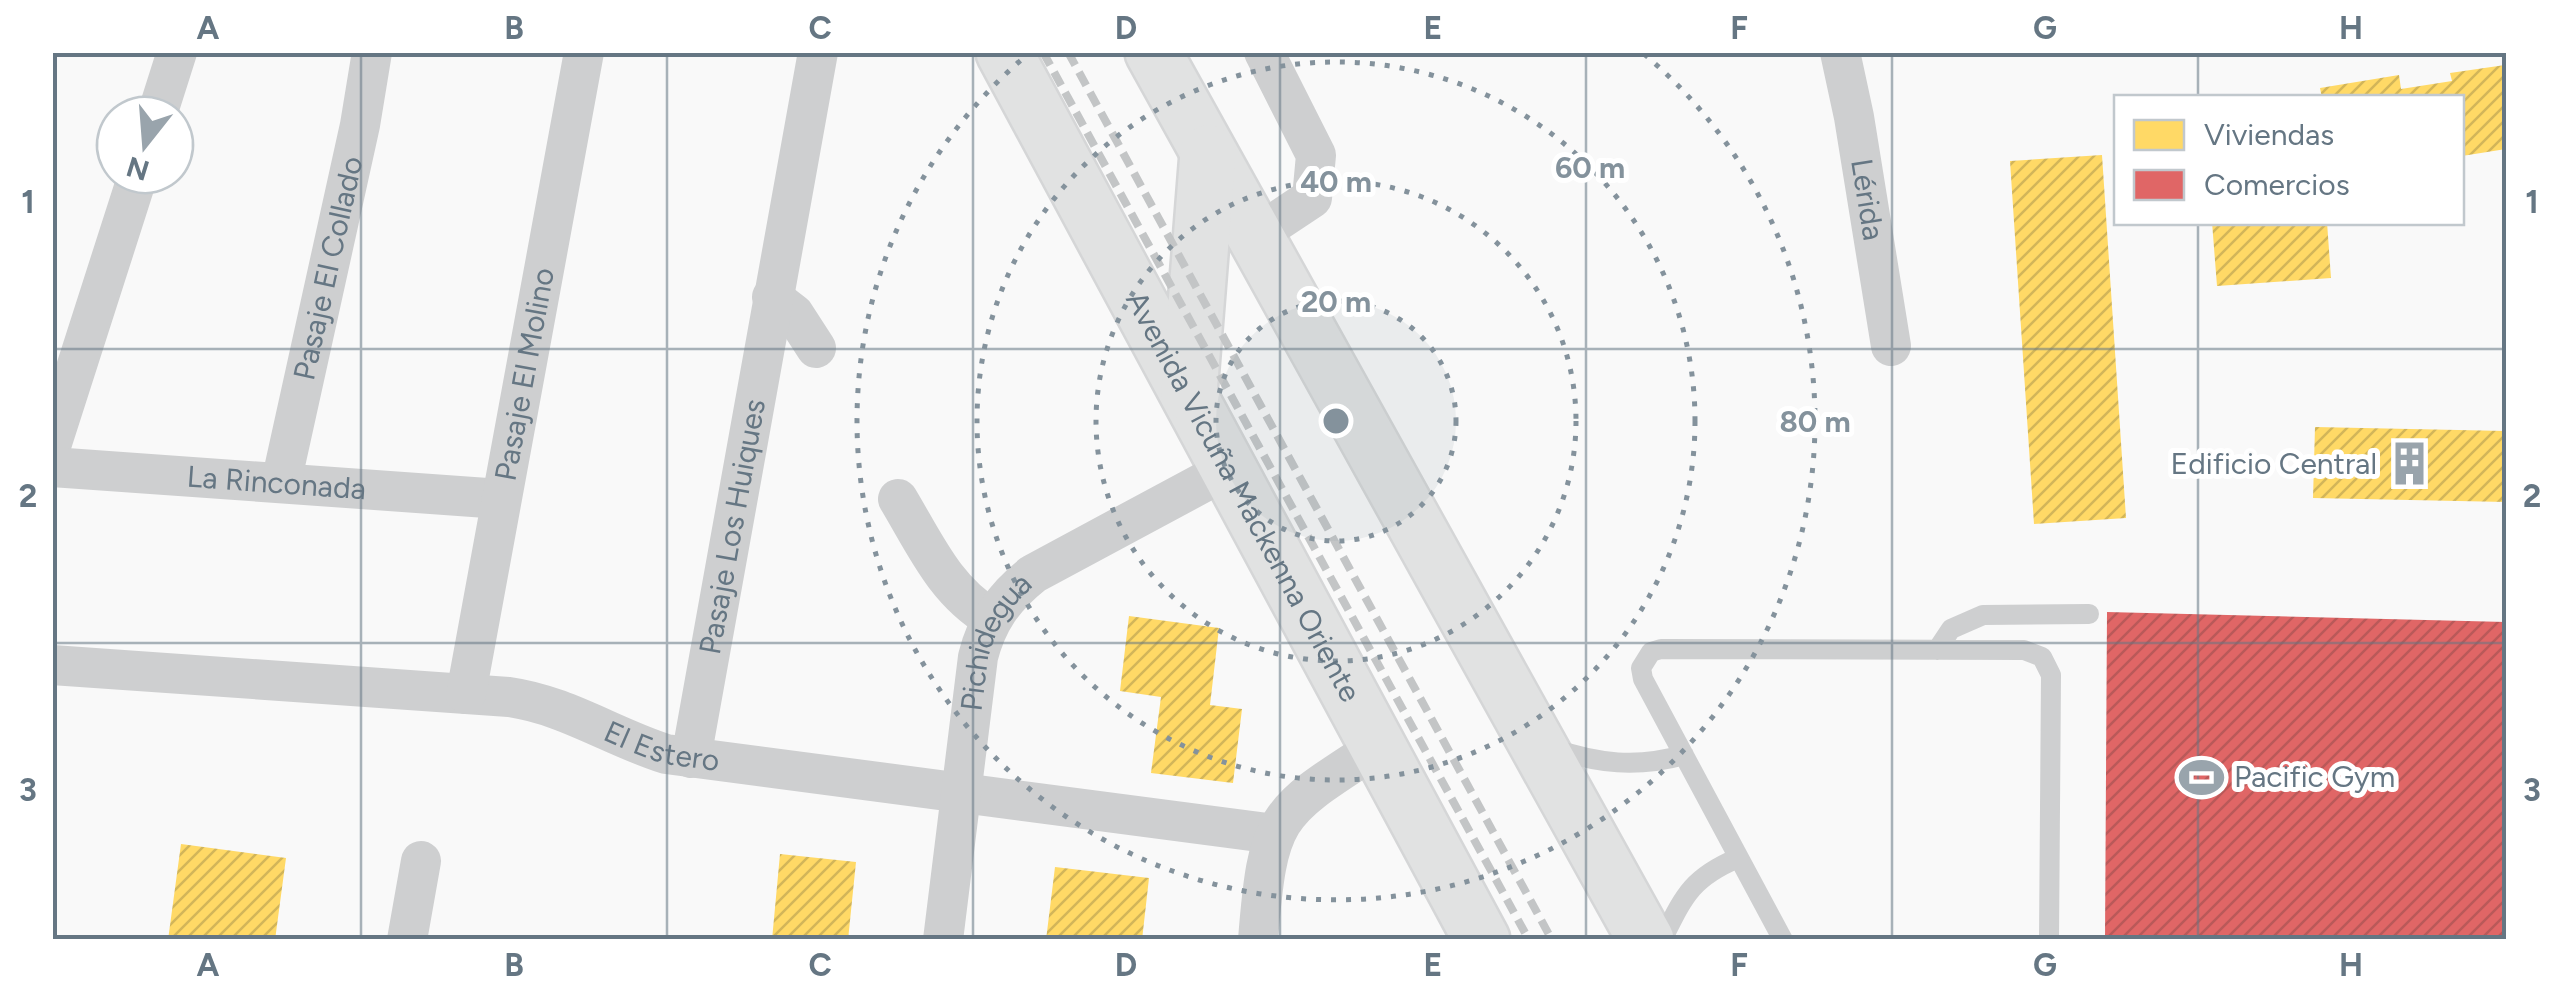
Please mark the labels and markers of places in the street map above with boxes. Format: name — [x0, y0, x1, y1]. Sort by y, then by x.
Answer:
centre of rings — [1318, 403, 1354, 439]
building icon: Edificio Central — [2386, 440, 2434, 488]
place label: Edificio Central — [2171, 445, 2377, 482]
sports icon: Pacific Gym — [2177, 753, 2225, 801]
place label: Pacific Gym — [2234, 758, 2395, 795]

